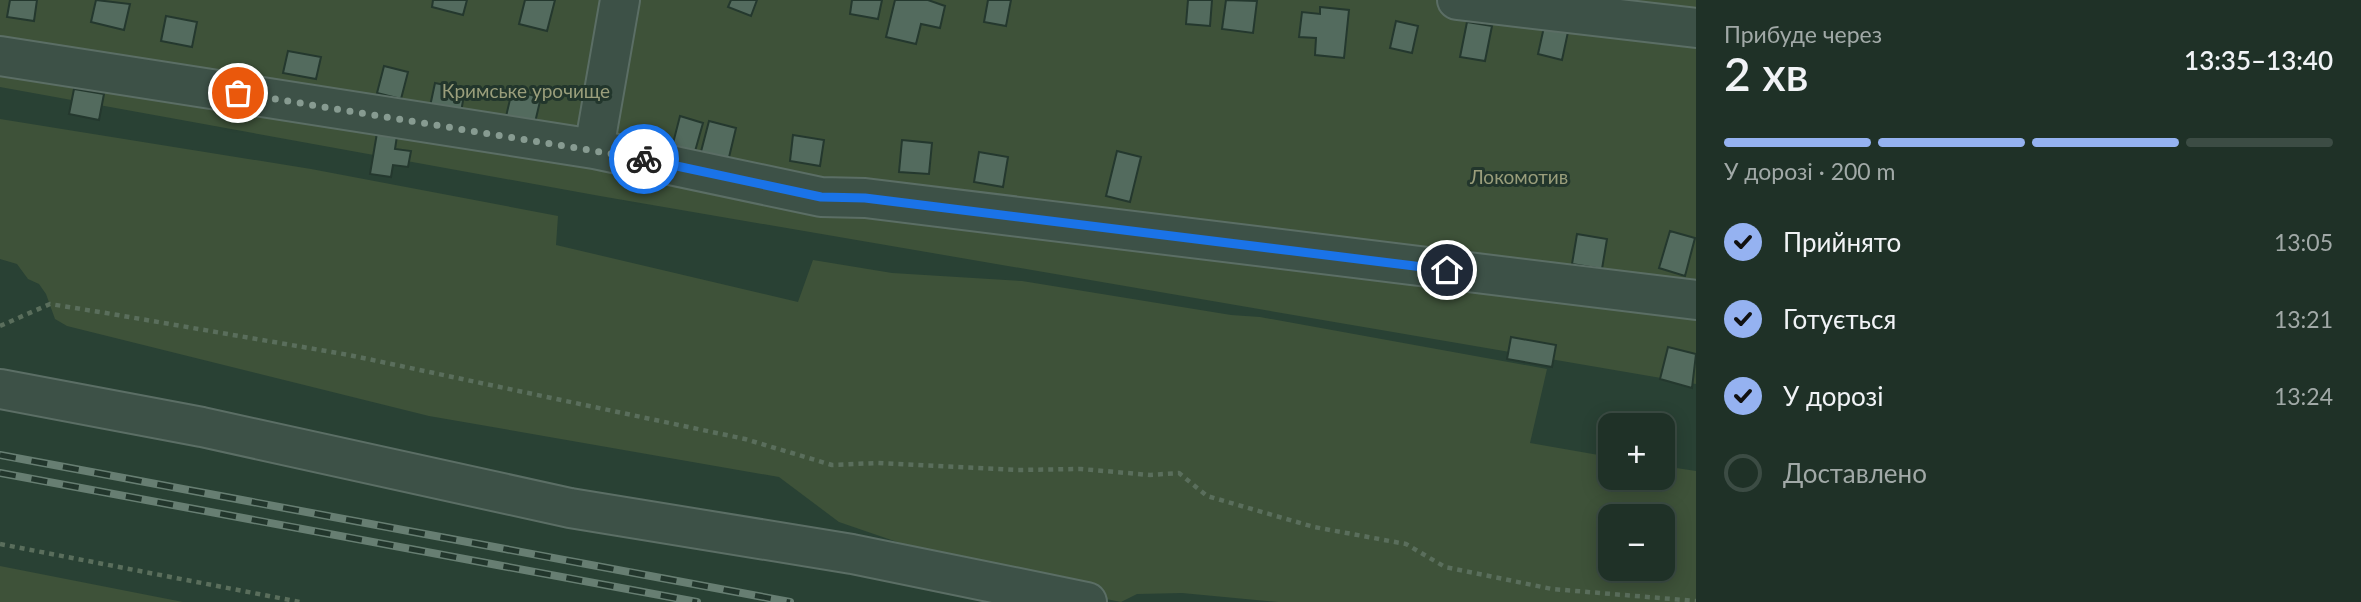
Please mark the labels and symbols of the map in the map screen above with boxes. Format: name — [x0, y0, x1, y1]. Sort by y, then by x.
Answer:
pin — [208, 63, 268, 123]
park label: Кримське урочище — [442, 79, 610, 102]
courier — [609, 124, 679, 194]
park label: Локомотив — [1469, 165, 1568, 188]
pin — [1417, 240, 1477, 300]

